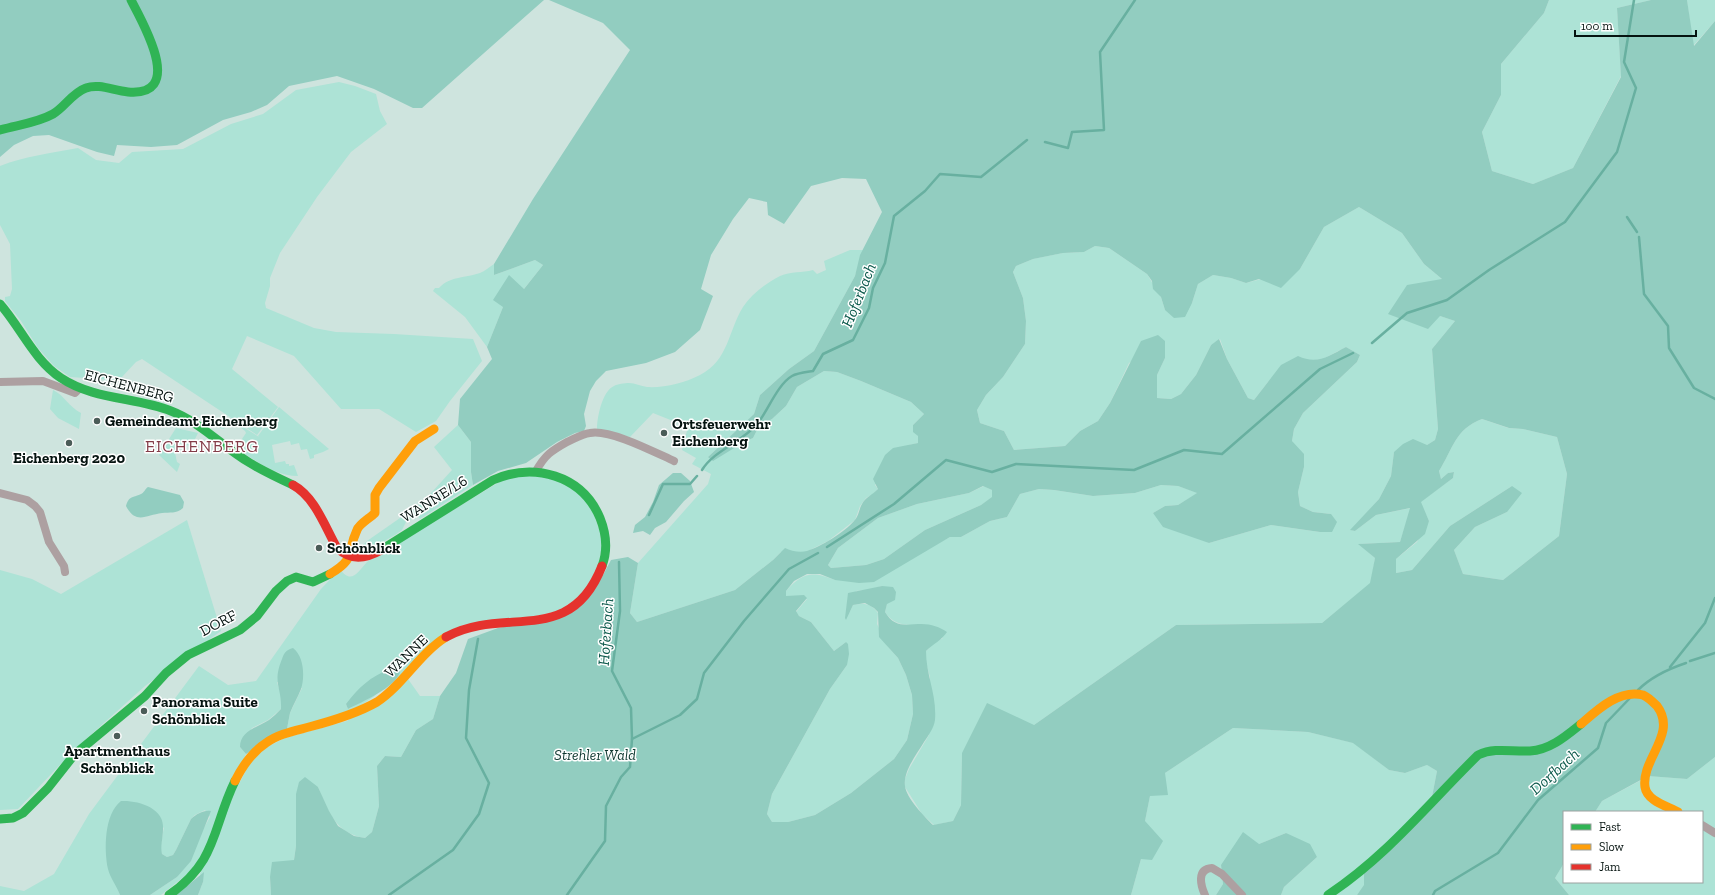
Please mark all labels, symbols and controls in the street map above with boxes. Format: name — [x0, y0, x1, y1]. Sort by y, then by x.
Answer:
scale bar — [1575, 12, 1696, 38]
text: 100 m — [1581, 19, 1613, 33]
water label: Hoferbach — [837, 260, 880, 330]
street label: EICHENBERG — [82, 365, 176, 407]
place label: Gemeindeamt Eichenberg — [105, 412, 278, 430]
place label: Ortsfeuerwehr Eichenberg — [672, 415, 771, 450]
marker: Gemeindeamt Eichenberg — [92, 416, 102, 426]
marker: Ortsfeuerwehr Eichenberg — [659, 428, 669, 438]
district label: EICHENBERG — [145, 436, 259, 456]
marker: Eichenberg 2020 — [64, 438, 74, 448]
place label: Eichenberg 2020 — [13, 449, 125, 467]
street label: WANNE/L6 — [397, 471, 471, 527]
place label: Schönblick — [327, 539, 401, 557]
marker: Schönblick — [314, 543, 324, 553]
water label: Hoferbach — [594, 598, 617, 666]
street label: DORF — [197, 606, 240, 640]
street label: WANNE — [380, 631, 432, 681]
place label: Panorama Suite Schönblick — [152, 693, 258, 728]
marker: Panorama Suite Schönblick — [139, 706, 149, 716]
marker: Apartmenthaus Schönblick — [112, 731, 122, 741]
place label: Apartmenthaus Schönblick — [64, 742, 170, 777]
water label: Dorfbach — [1526, 744, 1583, 798]
park label: Strehler Wald — [554, 746, 636, 764]
legend — [1563, 811, 1703, 883]
text: Fast — [1599, 820, 1622, 834]
text: Slow — [1599, 840, 1625, 854]
text: Jam — [1599, 860, 1621, 874]

